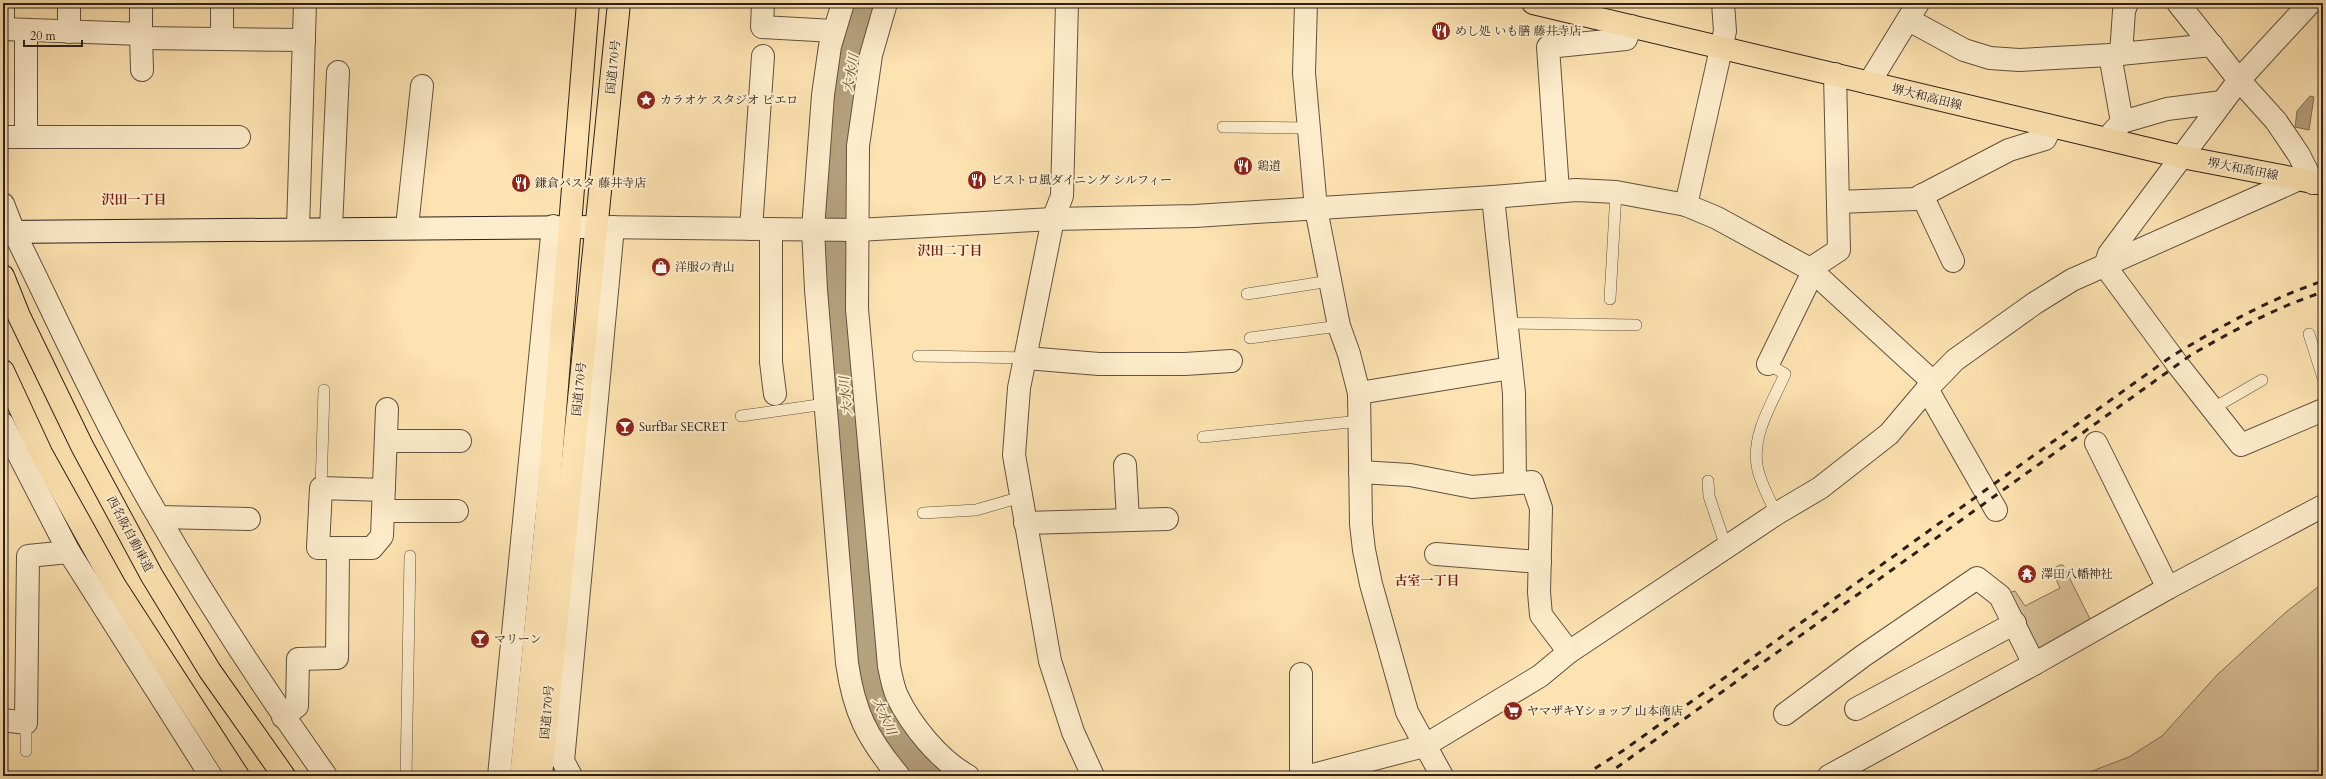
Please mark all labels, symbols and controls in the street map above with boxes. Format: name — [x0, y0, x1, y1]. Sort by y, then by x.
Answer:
restaurant icon: めし処 いも膳 藤井寺店 — [1430, 20, 1452, 42]
scale bar — [24, 22, 82, 48]
place label: めし処 いも膳 藤井寺店 — [1455, 23, 1581, 39]
text: 20 m — [30, 28, 57, 44]
street label: 国道170号 — [602, 39, 624, 95]
water label: 大水川 — [839, 50, 864, 94]
street label: 堺大和高田線 — [1890, 81, 1964, 113]
place icon: カラオケ スタジオ ピエロ — [635, 89, 657, 111]
place label: カラオケ スタジオ ピエロ — [660, 92, 798, 108]
street label: 堺大和高田線 — [2206, 154, 2280, 184]
restaurant icon: 鶏道 — [1232, 155, 1254, 177]
place label: 鶏道 — [1257, 158, 1281, 174]
restaurant icon: ビストロ風ダイニング シルフィー — [966, 169, 988, 191]
restaurant icon: 鎌倉パスタ 藤井寺店 — [510, 172, 532, 194]
place label: ビストロ風ダイニング シルフィー — [991, 172, 1172, 188]
place label: 鎌倉パスタ 藤井寺店 — [535, 175, 646, 191]
district label: 沢田一丁目 — [101, 191, 167, 209]
district label: 沢田二丁目 — [917, 242, 983, 260]
shop icon: 洋服の青山 — [650, 256, 672, 278]
place label: 洋服の青山 — [675, 259, 735, 275]
street label: 国道170号 — [568, 361, 590, 417]
water label: 大水川 — [835, 374, 857, 416]
bar icon: SurfBar SECRET — [614, 416, 636, 438]
place label: SurfBar SECRET — [639, 419, 728, 435]
street label: 西名阪自動車道 — [103, 493, 157, 575]
temple icon: 澤田八幡神社 — [2016, 563, 2038, 585]
place label: 澤田八幡神社 — [2041, 566, 2113, 582]
district label: 古室一丁目 — [1394, 572, 1460, 590]
bar icon: マリーン — [469, 628, 491, 650]
place label: マリーン — [494, 631, 542, 647]
street label: 国道170号 — [537, 684, 557, 740]
water label: 大水川 — [868, 695, 901, 740]
supermarket icon: ヤマザキYショップ 山本商店 — [1502, 700, 1524, 722]
place label: ヤマザキYショップ 山本商店 — [1527, 703, 1683, 719]

